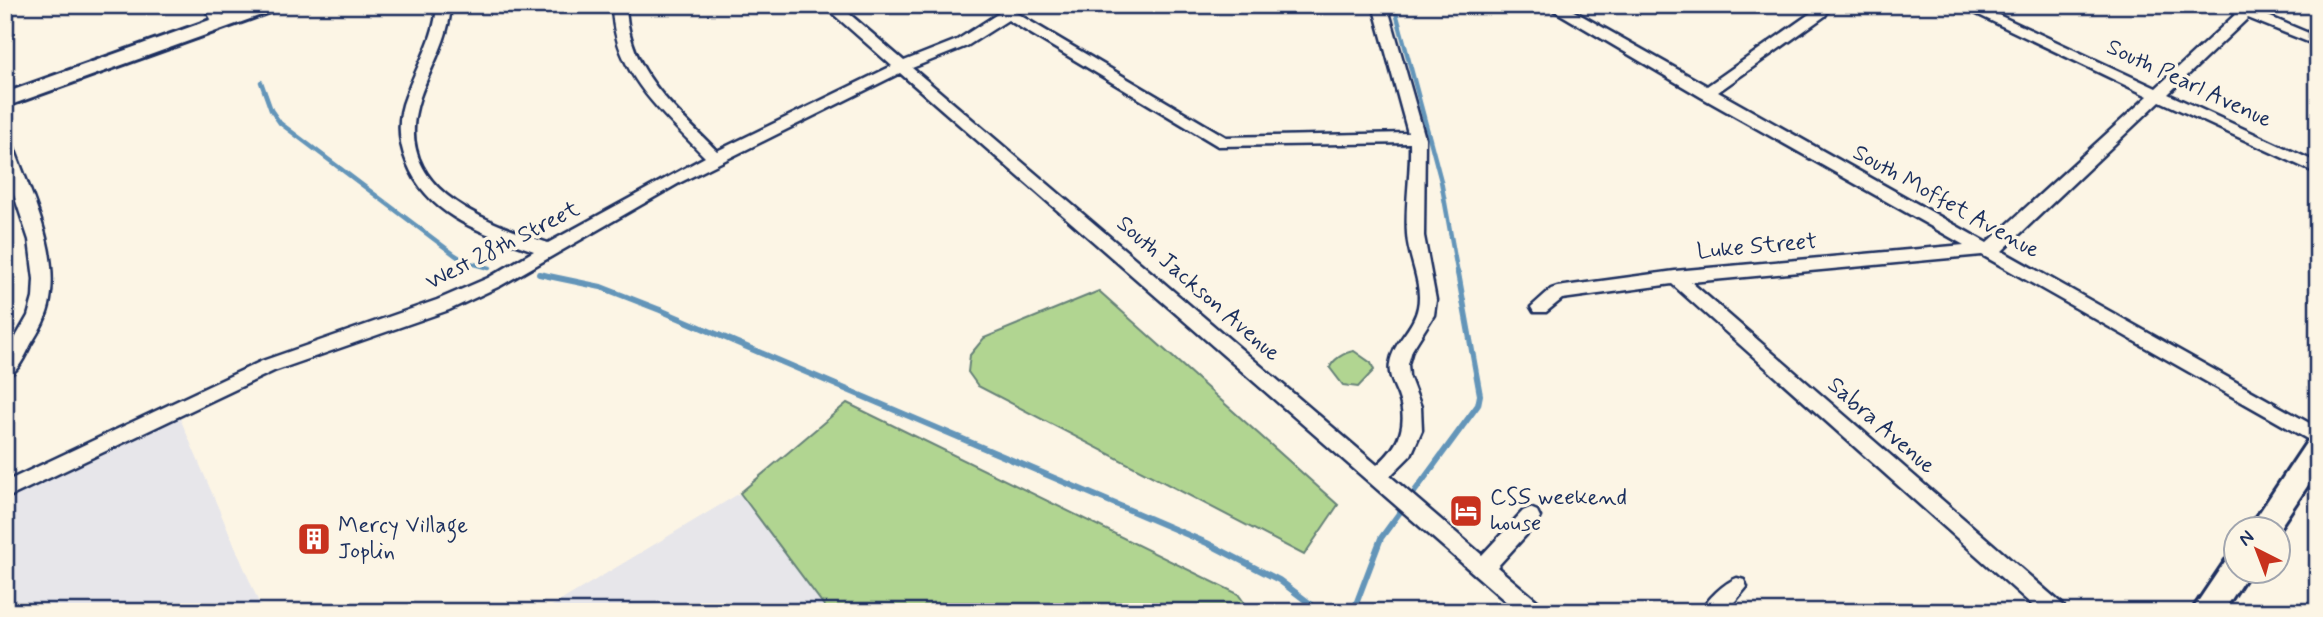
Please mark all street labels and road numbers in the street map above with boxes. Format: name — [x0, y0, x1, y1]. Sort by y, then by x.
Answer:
street label: South Pearl Avenue — [2102, 33, 2277, 135]
street label: South Moffet Avenue — [1847, 138, 2045, 266]
street label: West 28th Street — [421, 194, 585, 298]
street label: South Jackson Avenue — [1110, 209, 1287, 369]
street label: Luke Street — [1696, 227, 1818, 267]
street label: Sabra Avenue — [1821, 371, 1941, 481]

